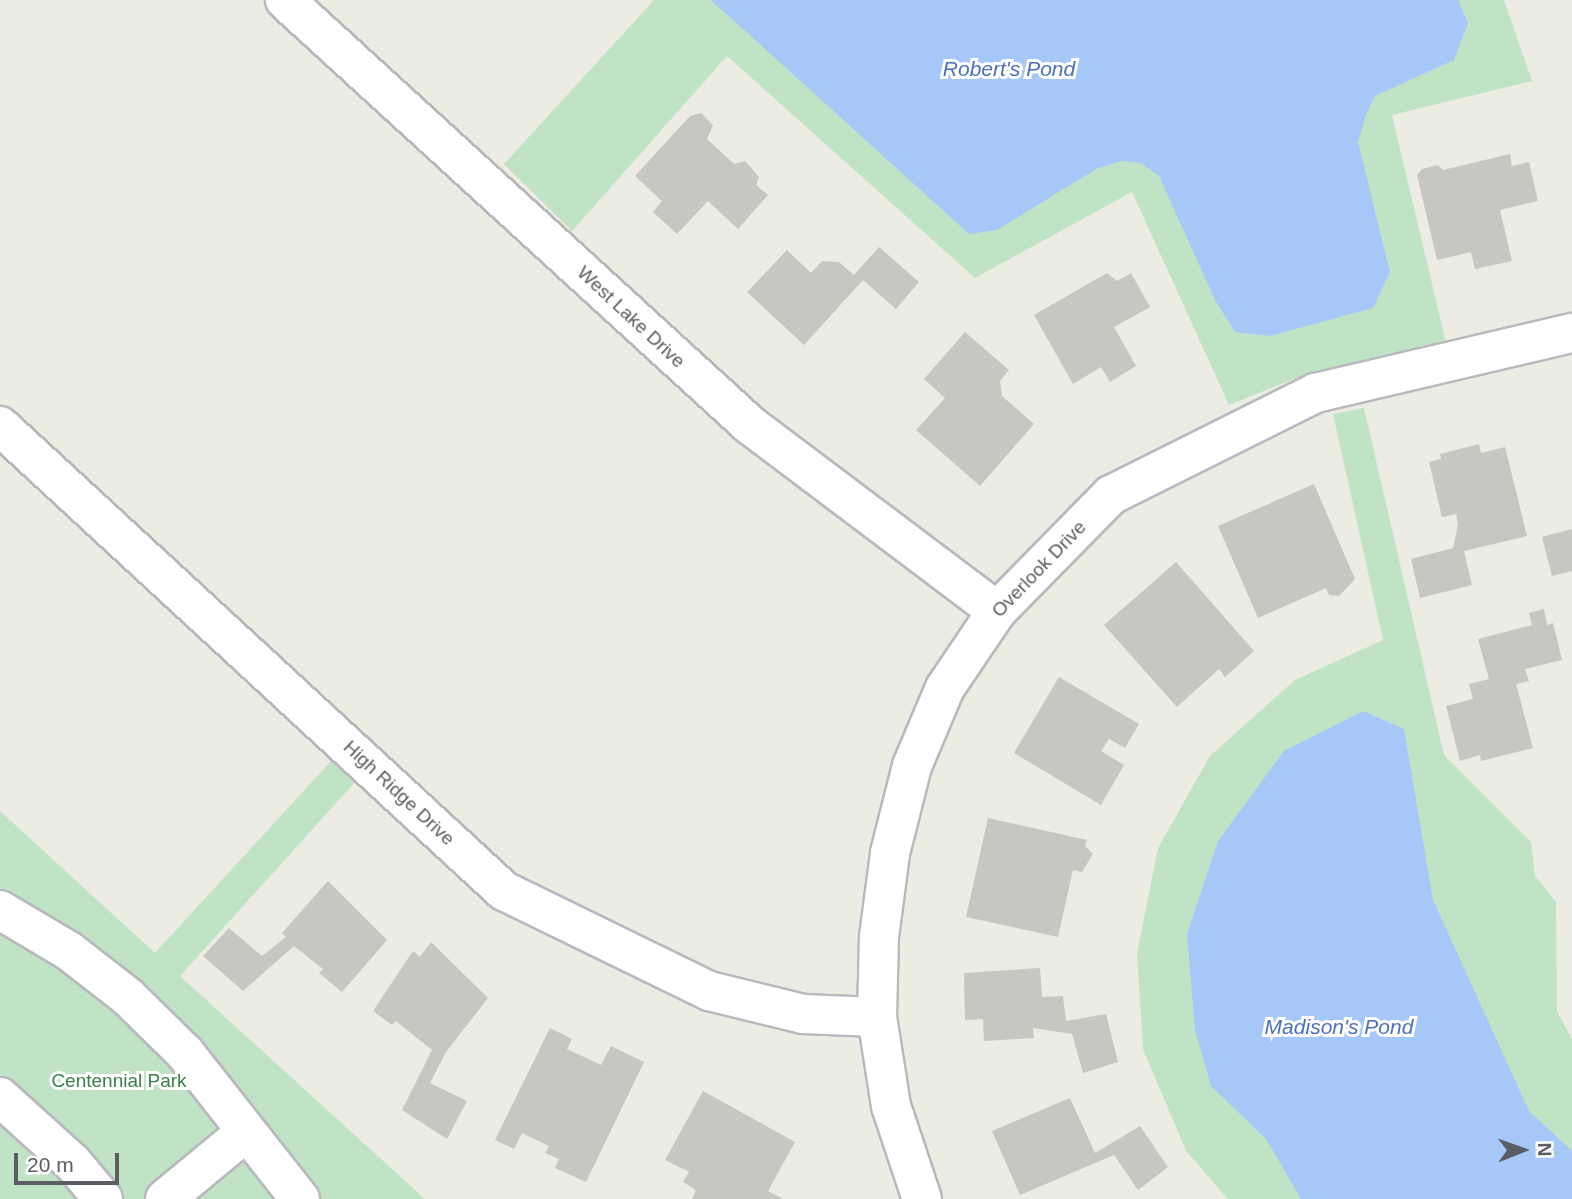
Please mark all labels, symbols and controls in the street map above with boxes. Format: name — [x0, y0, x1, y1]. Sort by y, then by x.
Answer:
water label: Robert's Pond — [943, 56, 1075, 82]
street label: West Lake Drive — [572, 261, 690, 373]
street label: Overlook Drive — [987, 516, 1091, 622]
street label: High Ridge Drive — [339, 736, 459, 850]
water label: Madison's Pond — [1265, 1014, 1413, 1040]
park label: Centennial Park — [51, 1070, 187, 1092]
north arrow — [1488, 1115, 1558, 1185]
scale bar — [18, 1140, 122, 1184]
text: N — [1534, 1143, 1555, 1157]
text: 20 m — [27, 1153, 74, 1176]

